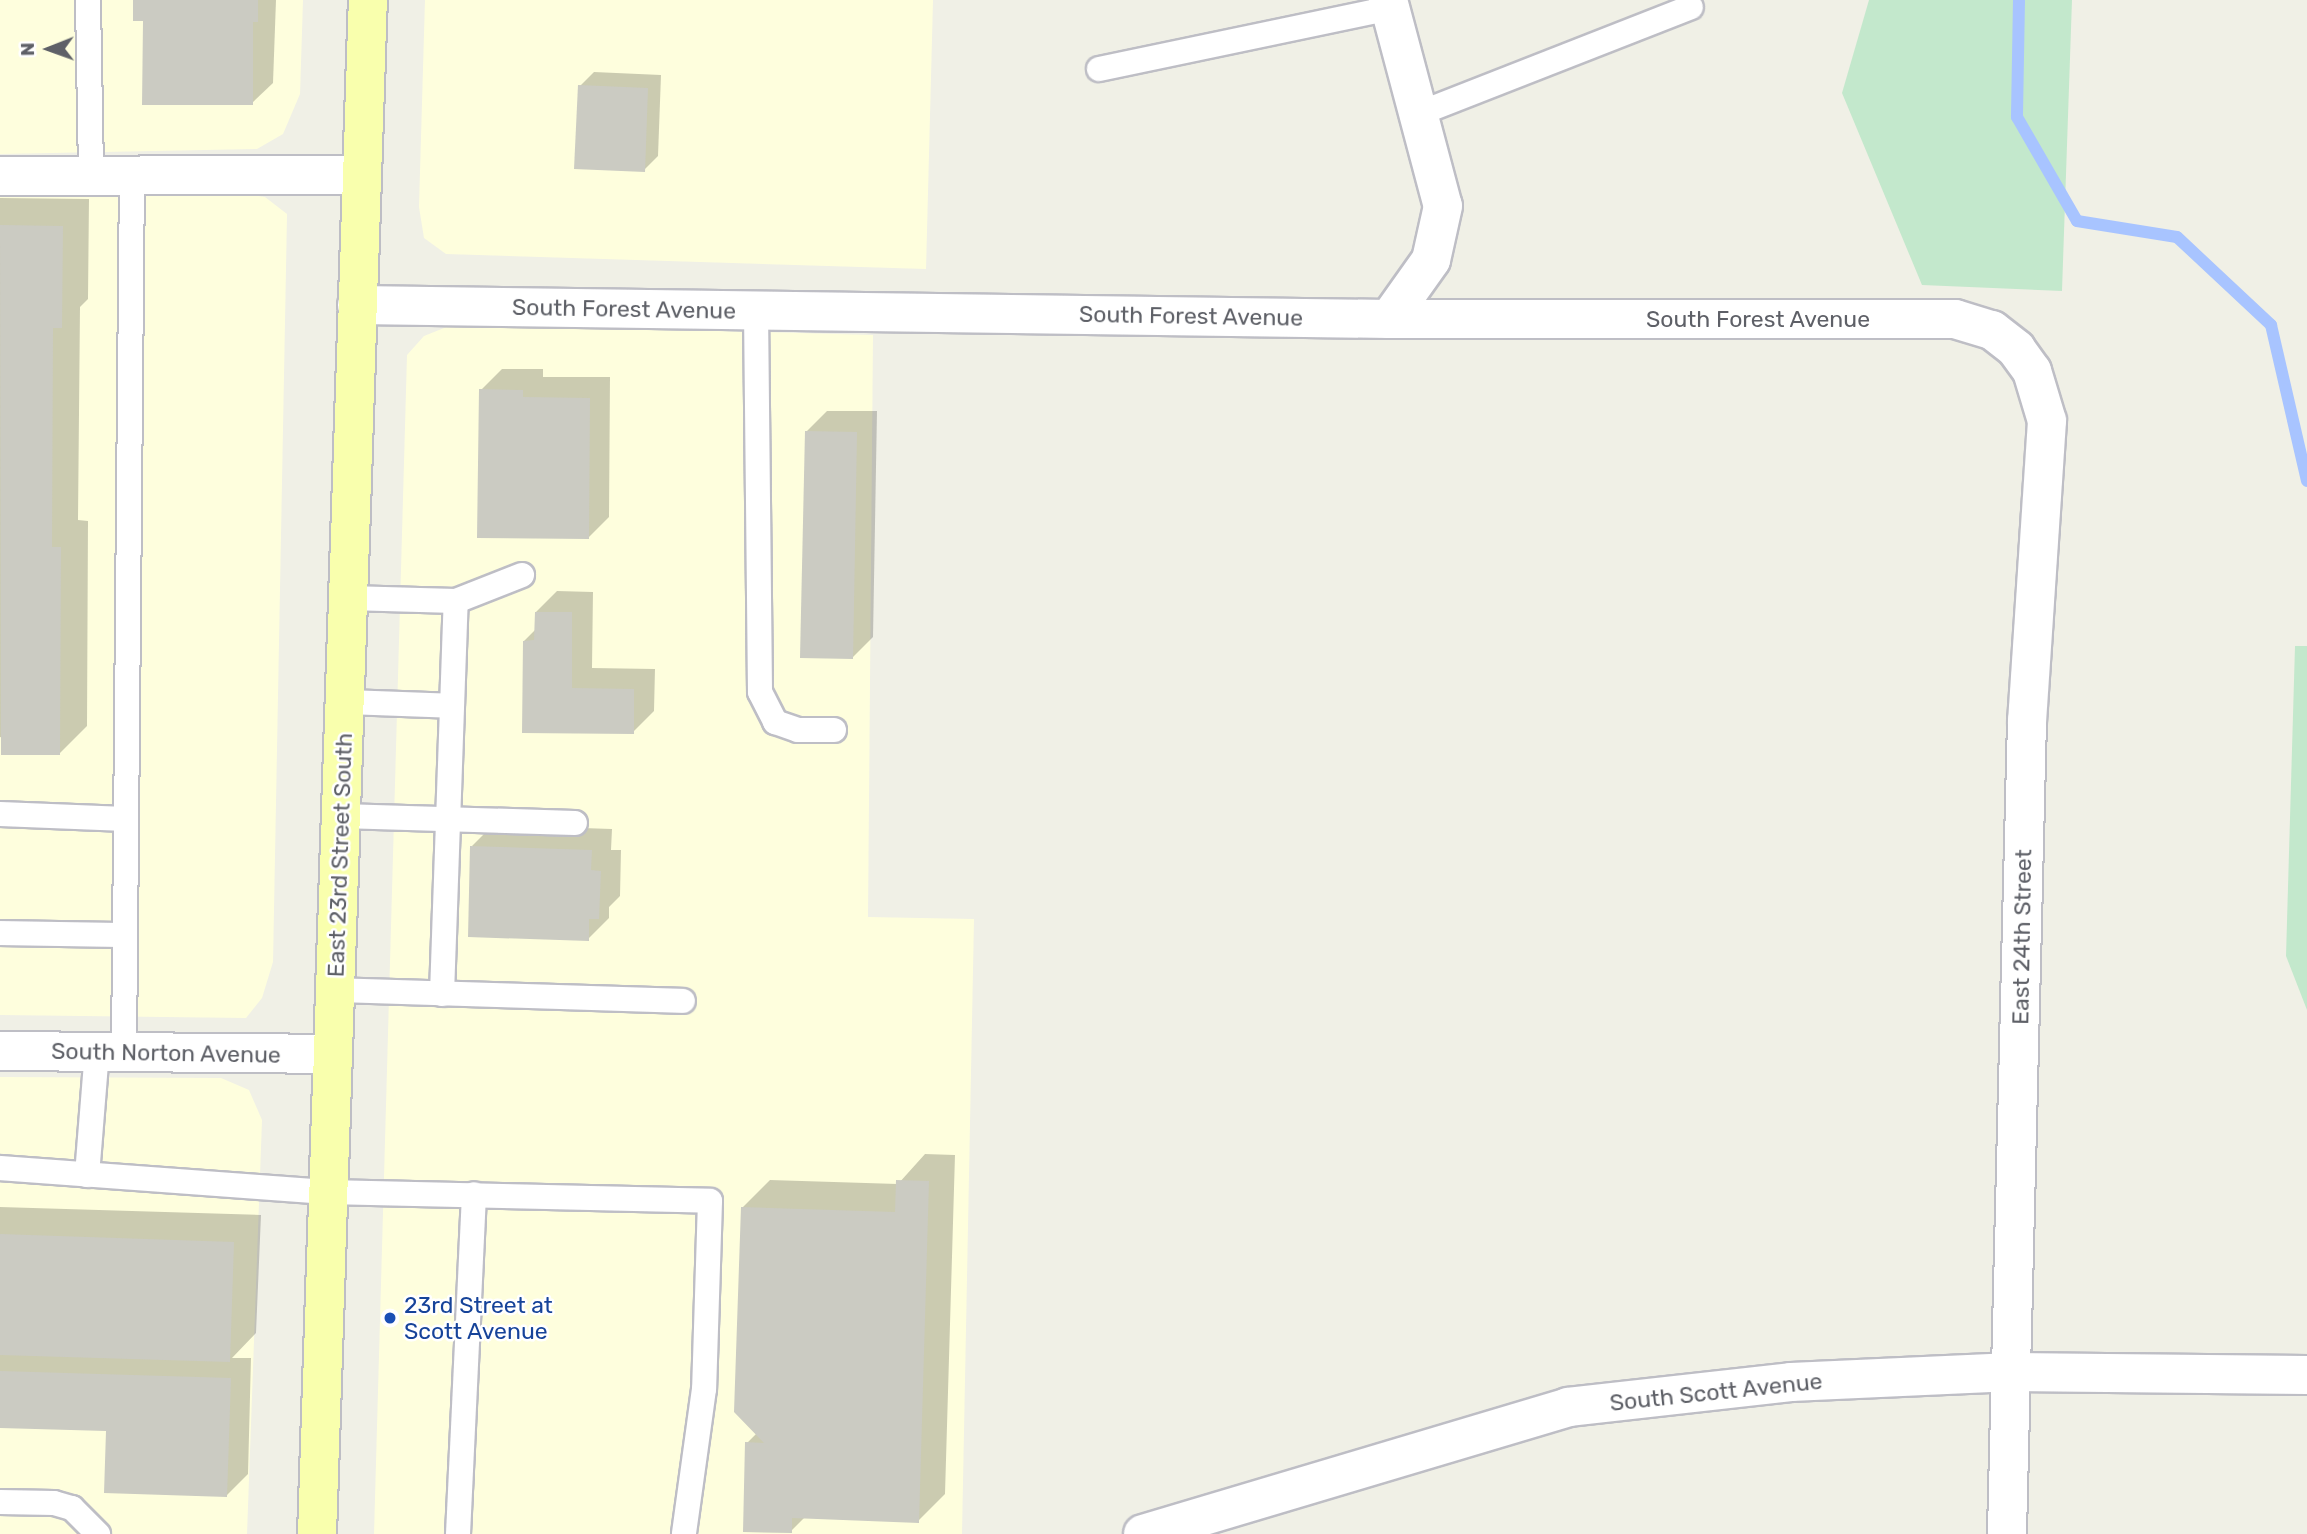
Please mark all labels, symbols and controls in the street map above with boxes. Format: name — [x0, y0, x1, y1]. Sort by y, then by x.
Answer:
north arrow — [14, 14, 84, 84]
text: N — [16, 42, 39, 56]
street label: South Forest Avenue — [511, 293, 737, 325]
street label: South Forest Avenue — [1078, 300, 1304, 332]
street label: South Forest Avenue — [1646, 305, 1870, 333]
street label: East 23rd Street South — [322, 732, 358, 978]
street label: East 24th Street — [2007, 849, 2037, 1025]
street label: South Norton Avenue — [51, 1037, 281, 1069]
place label: 23rd Street at Scott Avenue — [404, 1291, 553, 1345]
marker: 23rd Street at Scott Avenue — [382, 1310, 398, 1326]
street label: South Scott Avenue — [1608, 1367, 1824, 1417]

